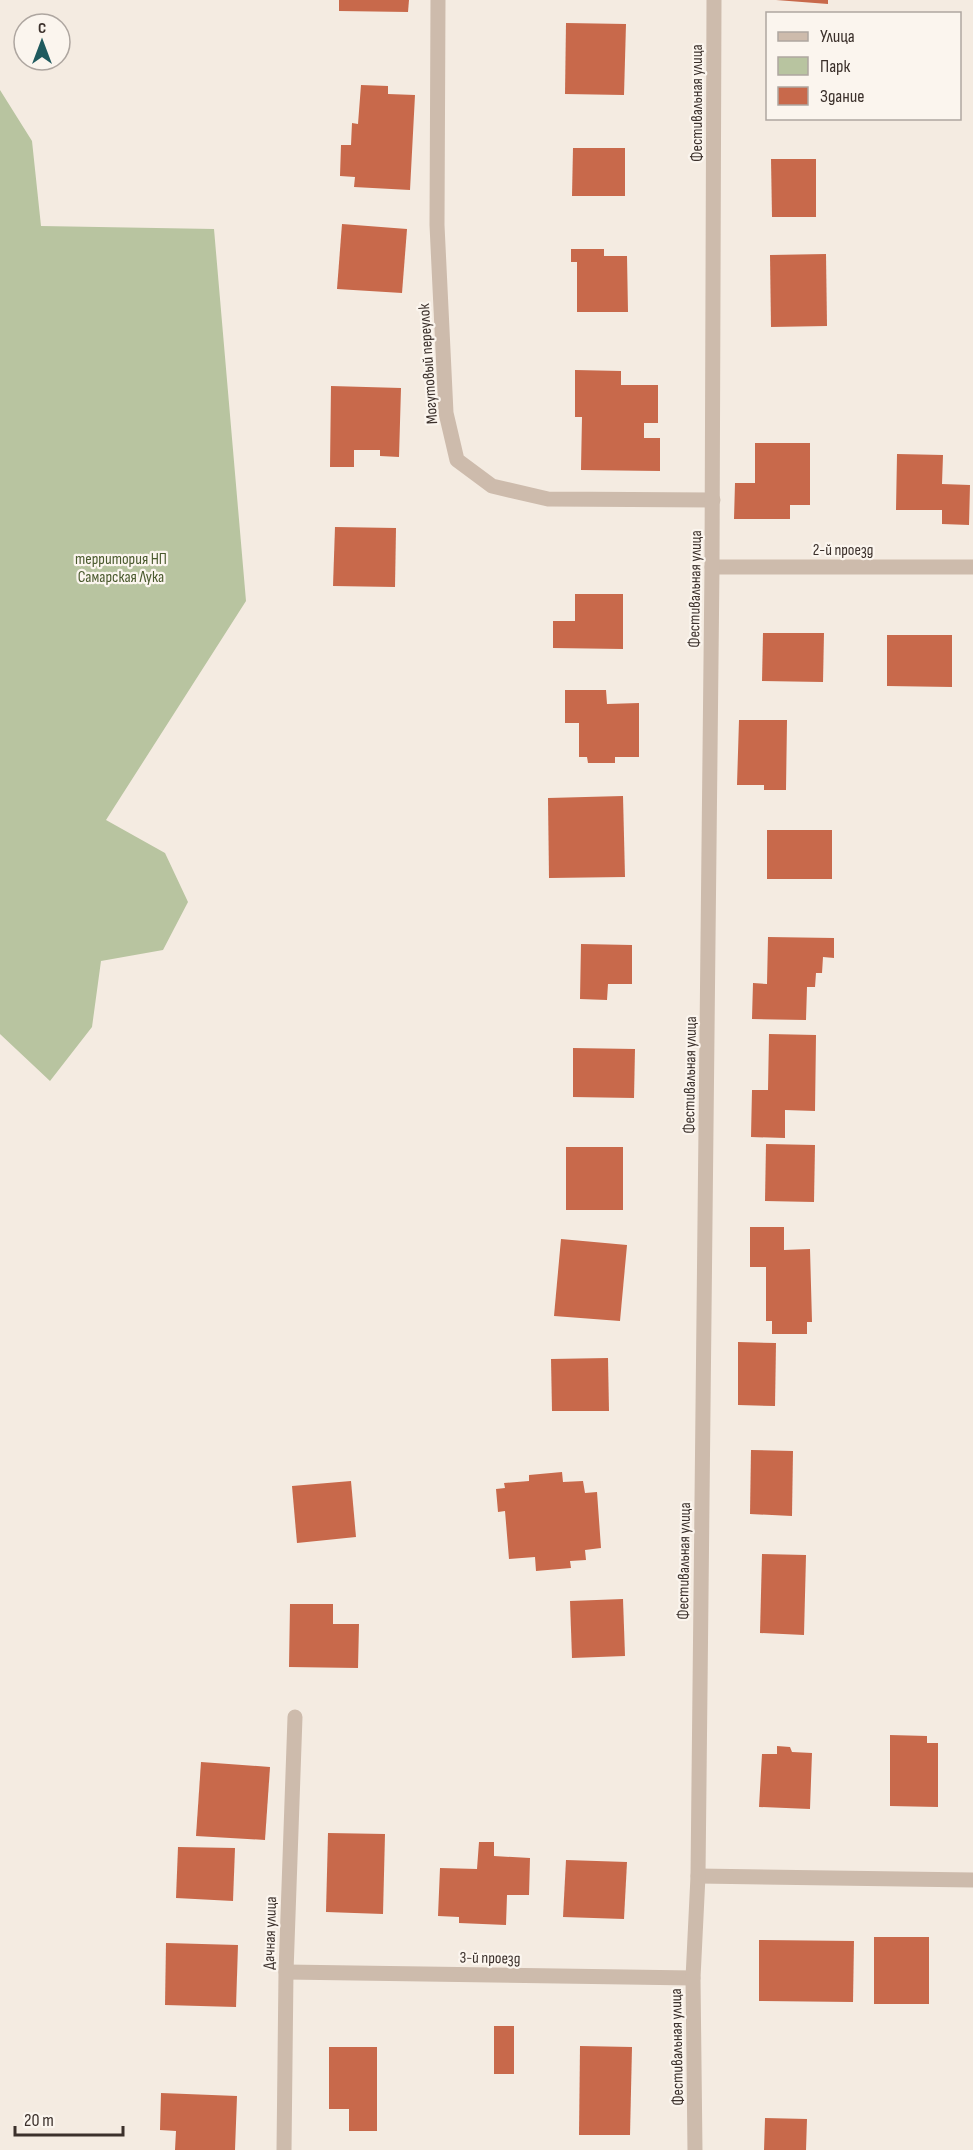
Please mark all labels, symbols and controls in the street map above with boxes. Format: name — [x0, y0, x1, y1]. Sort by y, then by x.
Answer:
north arrow — [12, 12, 72, 72]
legend — [766, 12, 961, 120]
text: С — [38, 19, 46, 38]
text: Улица — [820, 26, 855, 47]
street label: Фестивальная улица — [688, 44, 707, 162]
text: Парк — [820, 56, 851, 77]
text: Здание — [820, 86, 865, 107]
street label: Могутовый переулок — [415, 302, 442, 425]
street label: Фестивальная улица — [685, 530, 706, 648]
street label: 2-й проезд — [813, 541, 873, 560]
park label: территория НП Самарская Лука — [75, 550, 167, 587]
street label: Фестивальная улица — [680, 1016, 701, 1134]
street label: Фестивальная улица — [674, 1502, 695, 1620]
street label: Дачная улица — [260, 1896, 281, 1970]
street label: 3-й проезд — [459, 1948, 521, 1969]
street label: Фестивальная улица — [667, 1988, 688, 2106]
scale bar — [15, 2099, 123, 2137]
text: 20 m — [24, 2110, 54, 2131]

